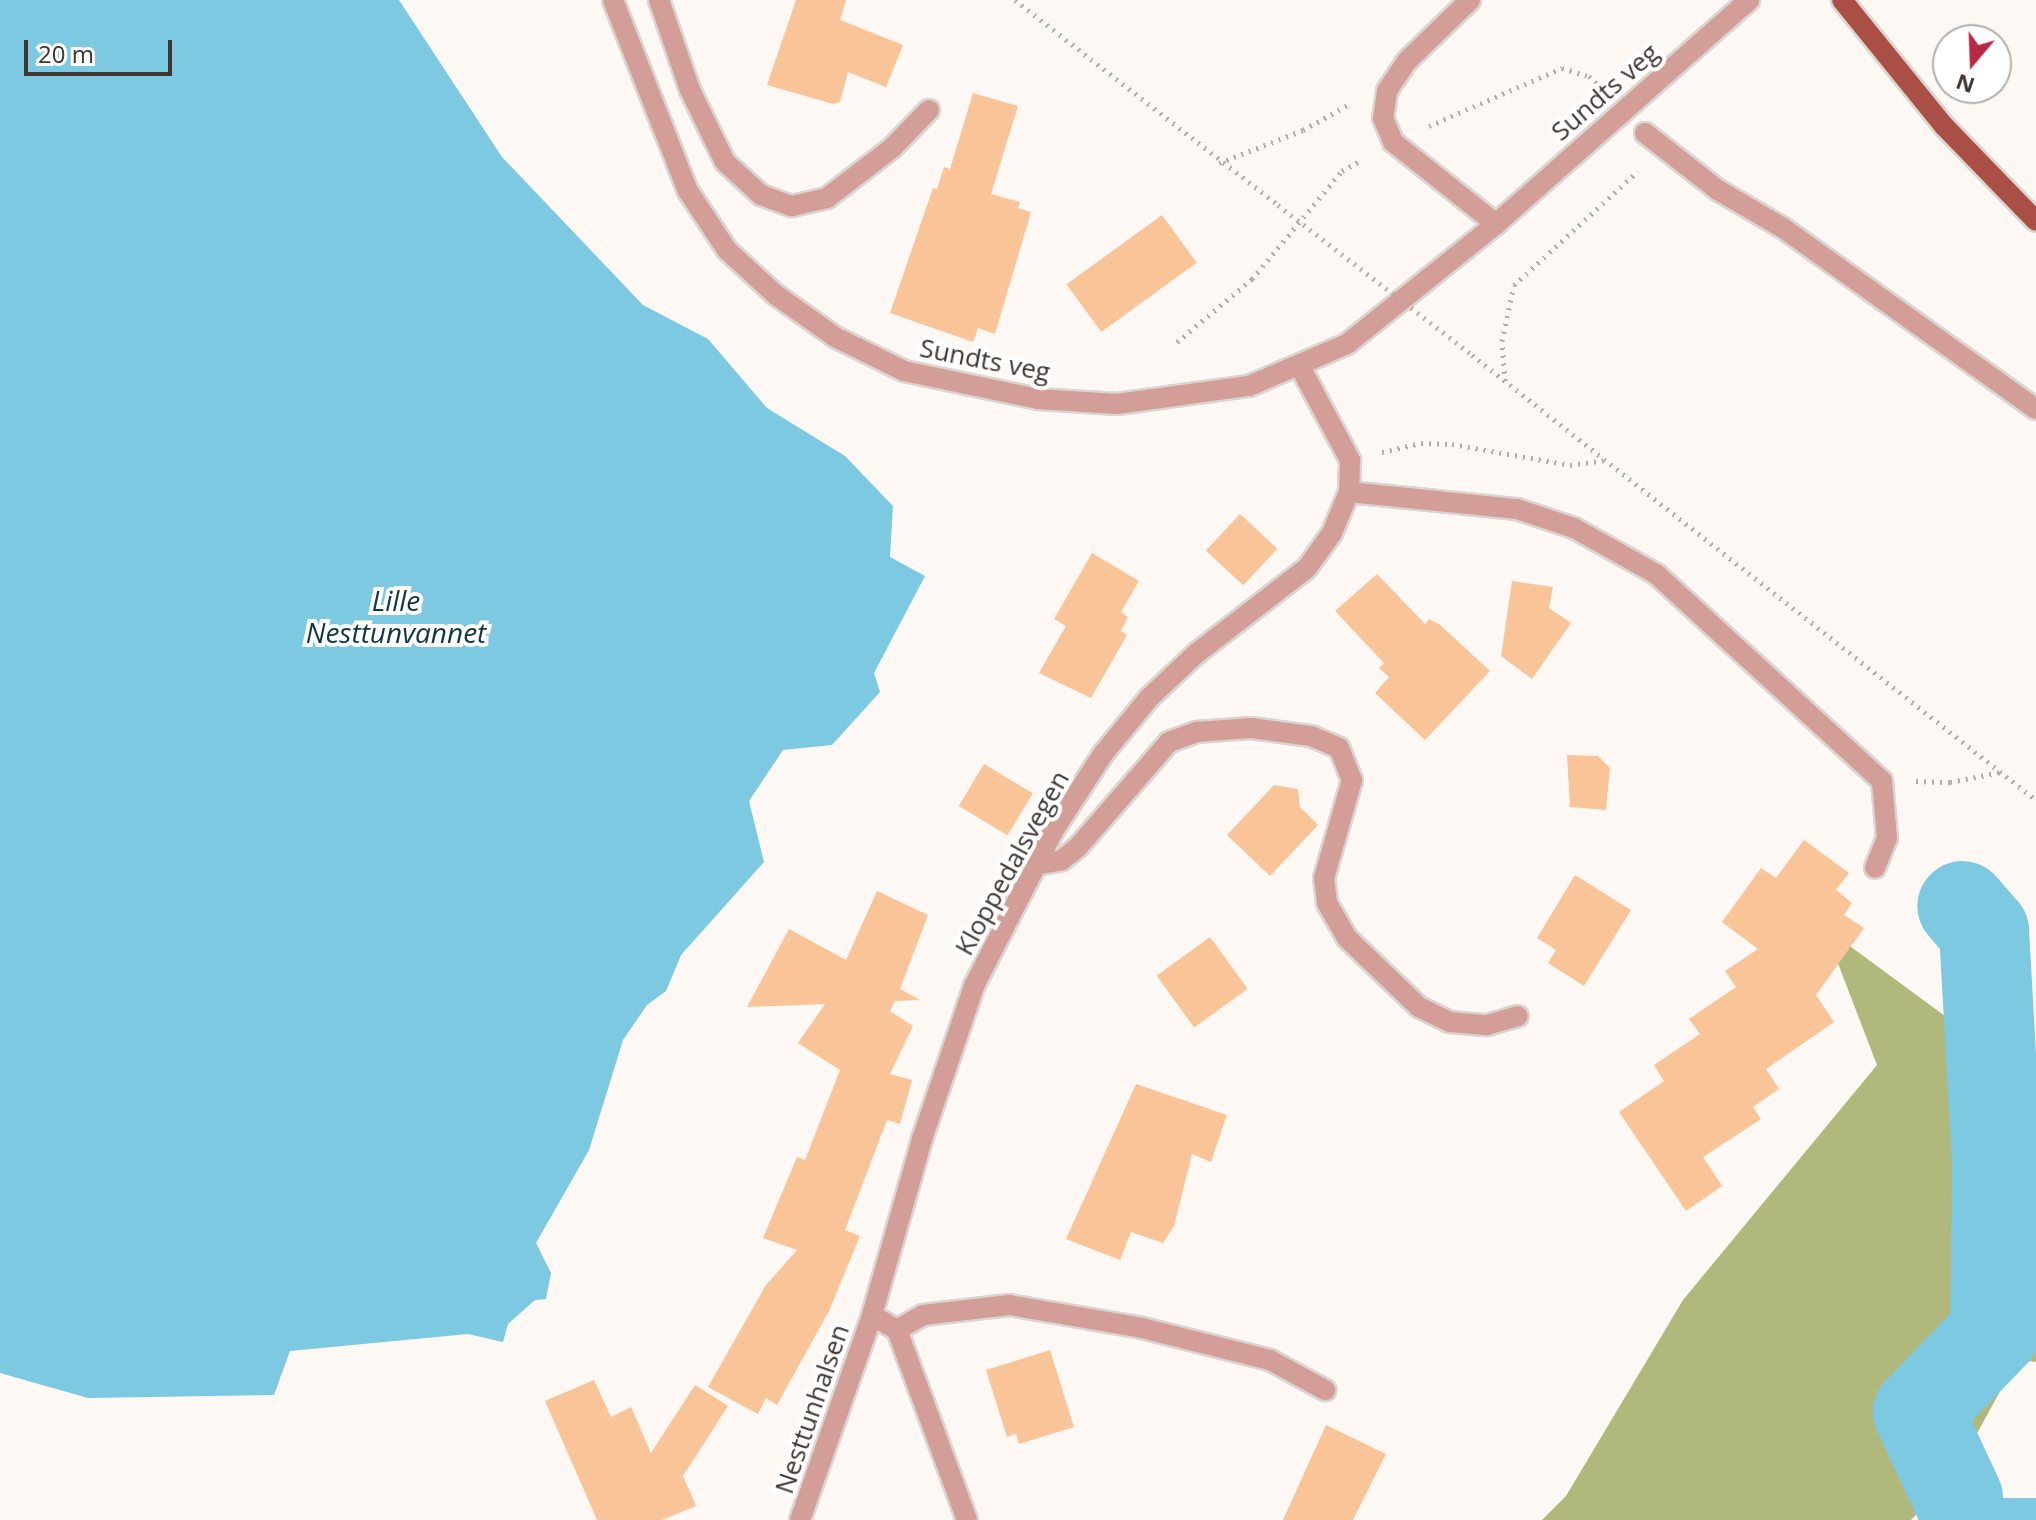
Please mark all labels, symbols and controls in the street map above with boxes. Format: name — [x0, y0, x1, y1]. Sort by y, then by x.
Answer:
scale bar — [28, 24, 176, 74]
north arrow — [1932, 24, 2012, 104]
text: 20 m — [38, 37, 94, 70]
street label: Sundts veg — [1545, 37, 1665, 147]
text: N — [1952, 68, 1978, 102]
street label: Sundts veg — [917, 332, 1053, 388]
water label: Lille Nesttunvannet — [306, 583, 486, 649]
street label: Kloppedalsvegen — [948, 765, 1076, 961]
street label: Nesttunhalsen — [768, 1320, 856, 1498]

